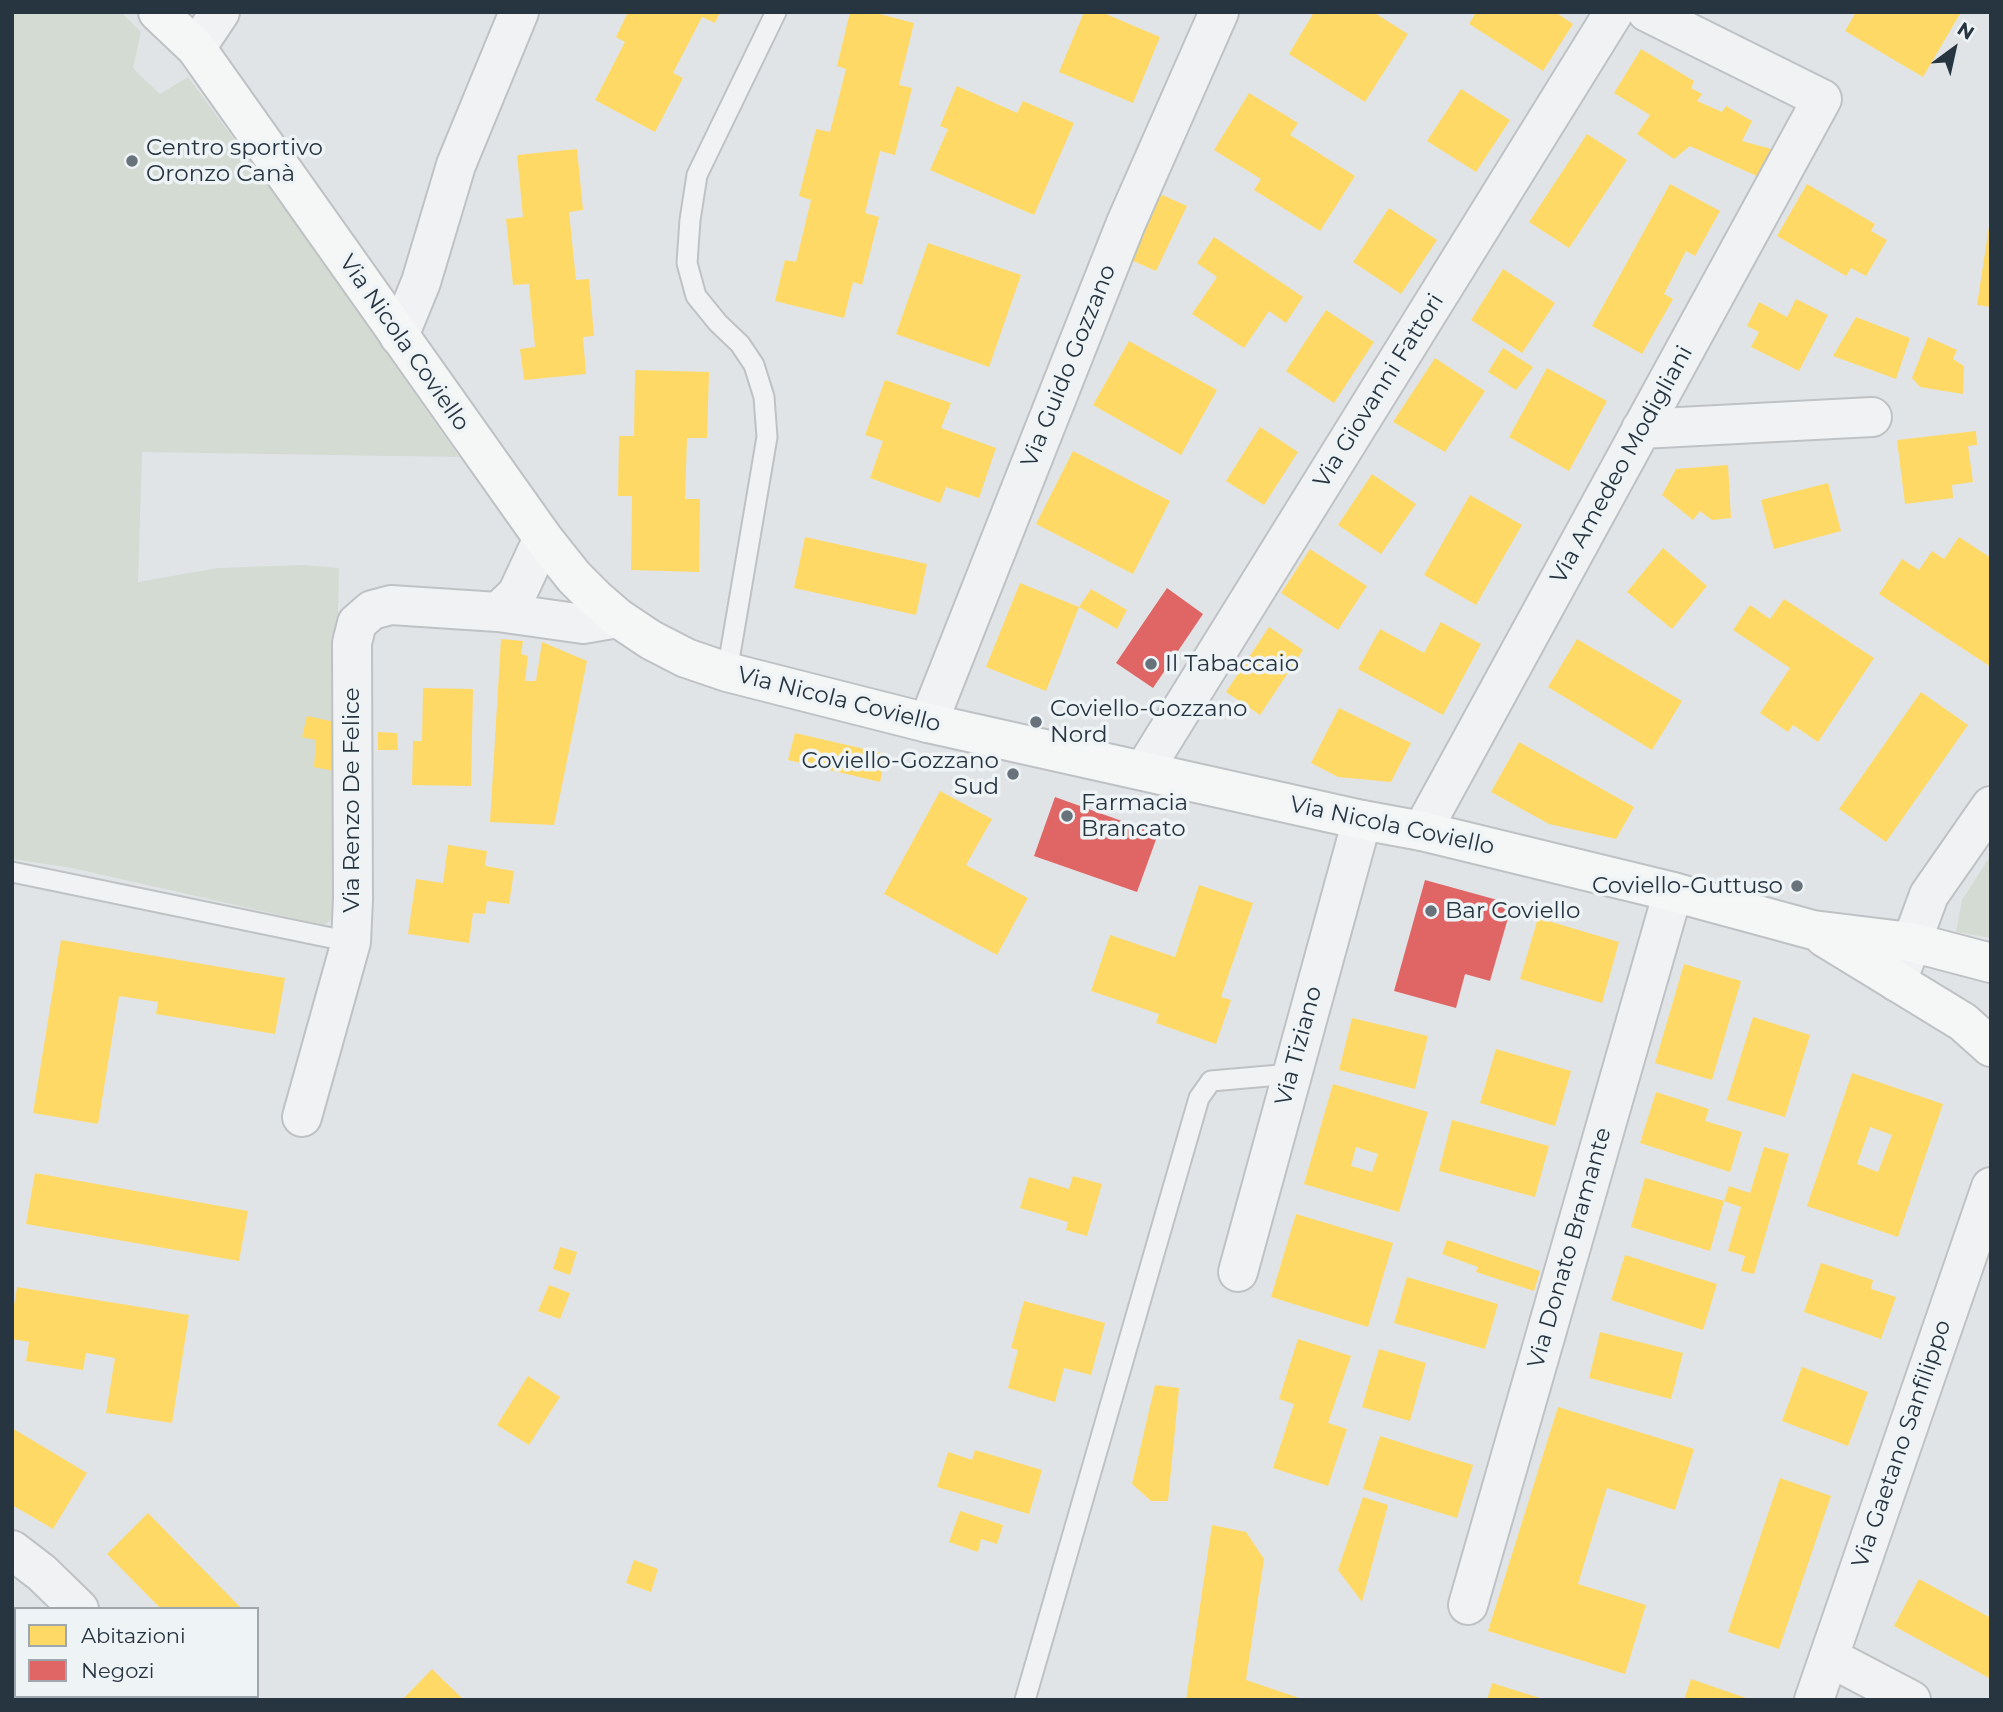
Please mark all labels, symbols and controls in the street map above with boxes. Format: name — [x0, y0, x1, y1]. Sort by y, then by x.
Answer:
north arrow — [1919, 14, 1989, 84]
text: N — [1953, 17, 1978, 45]
place label: Centro sportivo Oronzo Canà — [146, 134, 323, 188]
marker: Centro sportivo Oronzo Canà — [124, 153, 140, 169]
street label: Via Nicola Coviello — [333, 250, 475, 436]
street label: Via Guido Gozzano — [1016, 261, 1122, 471]
street label: Via Giovanni Fattori — [1308, 289, 1450, 493]
street label: Via Amedeo Modigliani — [1545, 341, 1699, 589]
place label: Il Tabaccaio — [1165, 650, 1299, 678]
marker: Il Tabaccaio — [1143, 656, 1159, 672]
street label: Via Nicola Coviello — [735, 661, 943, 739]
street label: Via Renzo De Felice — [338, 687, 366, 913]
place label: Coviello-Gozzano Nord — [1050, 695, 1247, 749]
marker: Coviello-Gozzano Nord — [1028, 714, 1044, 730]
place label: Coviello-Gozzano Sud — [802, 747, 999, 801]
marker: Coviello-Gozzano Sud — [1005, 766, 1021, 782]
place label: Farmacia Brancato — [1081, 789, 1188, 843]
street label: Via Nicola Coviello — [1287, 791, 1497, 861]
marker: Farmacia Brancato — [1059, 808, 1075, 824]
place label: Coviello-Guttuso — [1592, 872, 1783, 900]
marker: Coviello-Guttuso — [1789, 878, 1805, 894]
place label: Bar Coviello — [1445, 897, 1580, 925]
marker: Bar Coviello — [1423, 903, 1439, 919]
street label: Via Tiziano — [1270, 983, 1328, 1109]
street label: Via Donato Bramante — [1522, 1125, 1618, 1371]
street label: Via Gaetano Sanfilippo — [1847, 1316, 1957, 1572]
legend — [14, 1607, 259, 1698]
text: Abitazioni — [81, 1623, 186, 1648]
text: Negozi — [81, 1658, 155, 1683]

